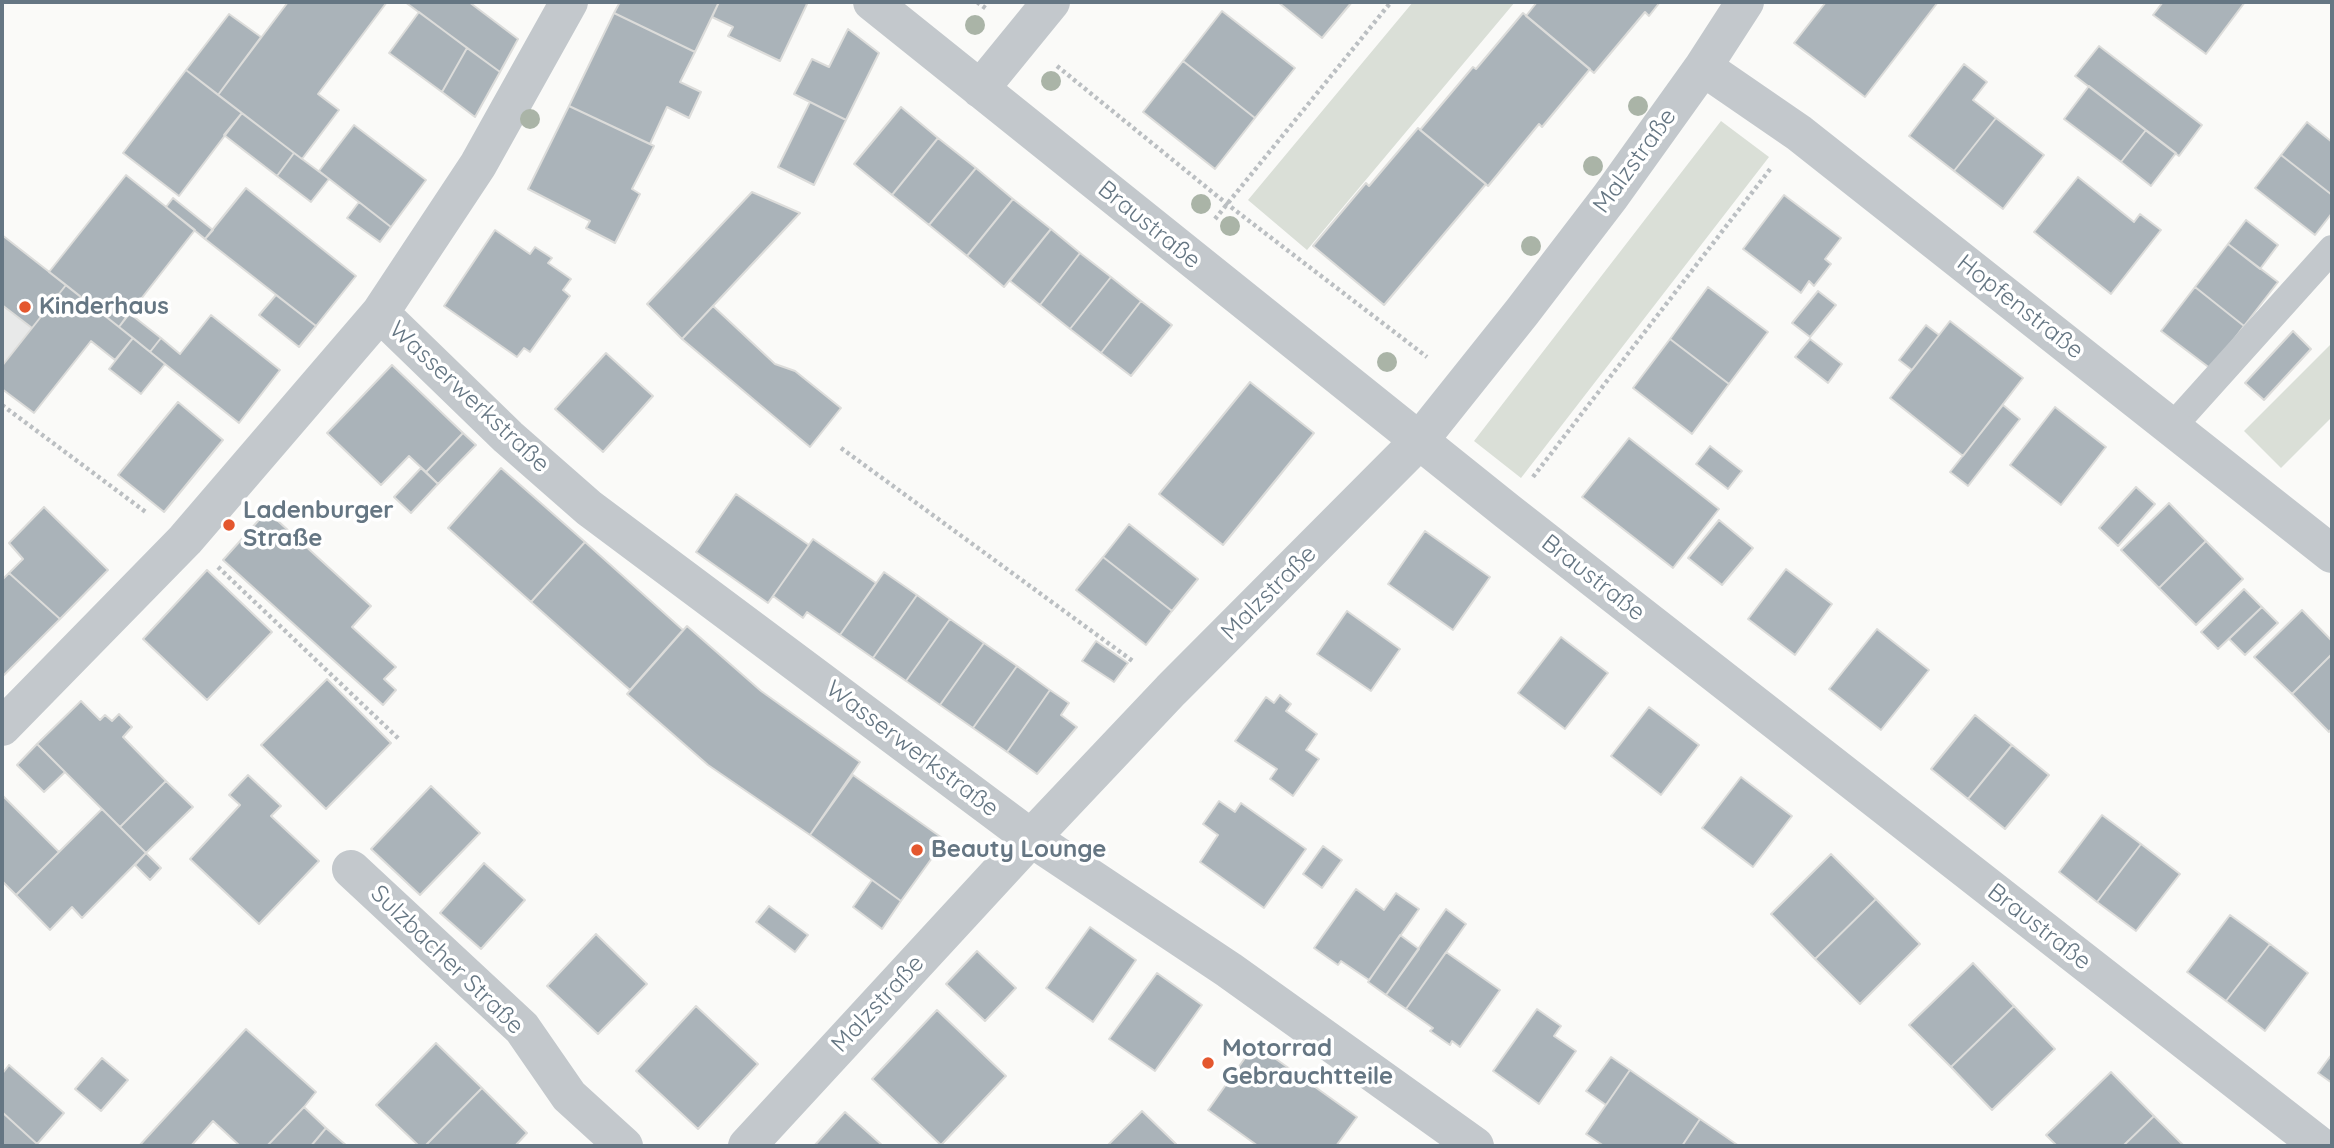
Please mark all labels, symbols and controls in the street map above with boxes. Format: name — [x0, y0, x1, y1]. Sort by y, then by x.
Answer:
street label: Malzstraße — [1587, 103, 1683, 219]
street label: Braustraße — [1092, 175, 1206, 275]
street label: Hopfenstraße — [1951, 249, 2089, 365]
place label: Kinderhaus — [39, 293, 169, 321]
marker: Kinderhaus — [17, 299, 33, 315]
street label: Wasserwerkstraße — [383, 315, 555, 479]
place label: Ladenburger Straße — [243, 497, 394, 553]
marker: Ladenburger Straße — [221, 517, 237, 533]
street label: Braustraße — [1535, 529, 1651, 627]
street label: Malzstraße — [1216, 540, 1322, 646]
street label: Wasserwerkstraße — [820, 675, 1004, 823]
place label: Beauty Lounge — [931, 836, 1106, 864]
marker: Beauty Lounge — [909, 842, 925, 858]
street label: Braustraße — [1981, 878, 2097, 976]
street label: Sulzbacher Straße — [364, 880, 530, 1040]
street label: Malzstraße — [826, 949, 930, 1059]
place label: Motorrad Gebrauchtteile — [1222, 1035, 1393, 1091]
marker: Motorrad Gebrauchtteile — [1200, 1055, 1216, 1071]

